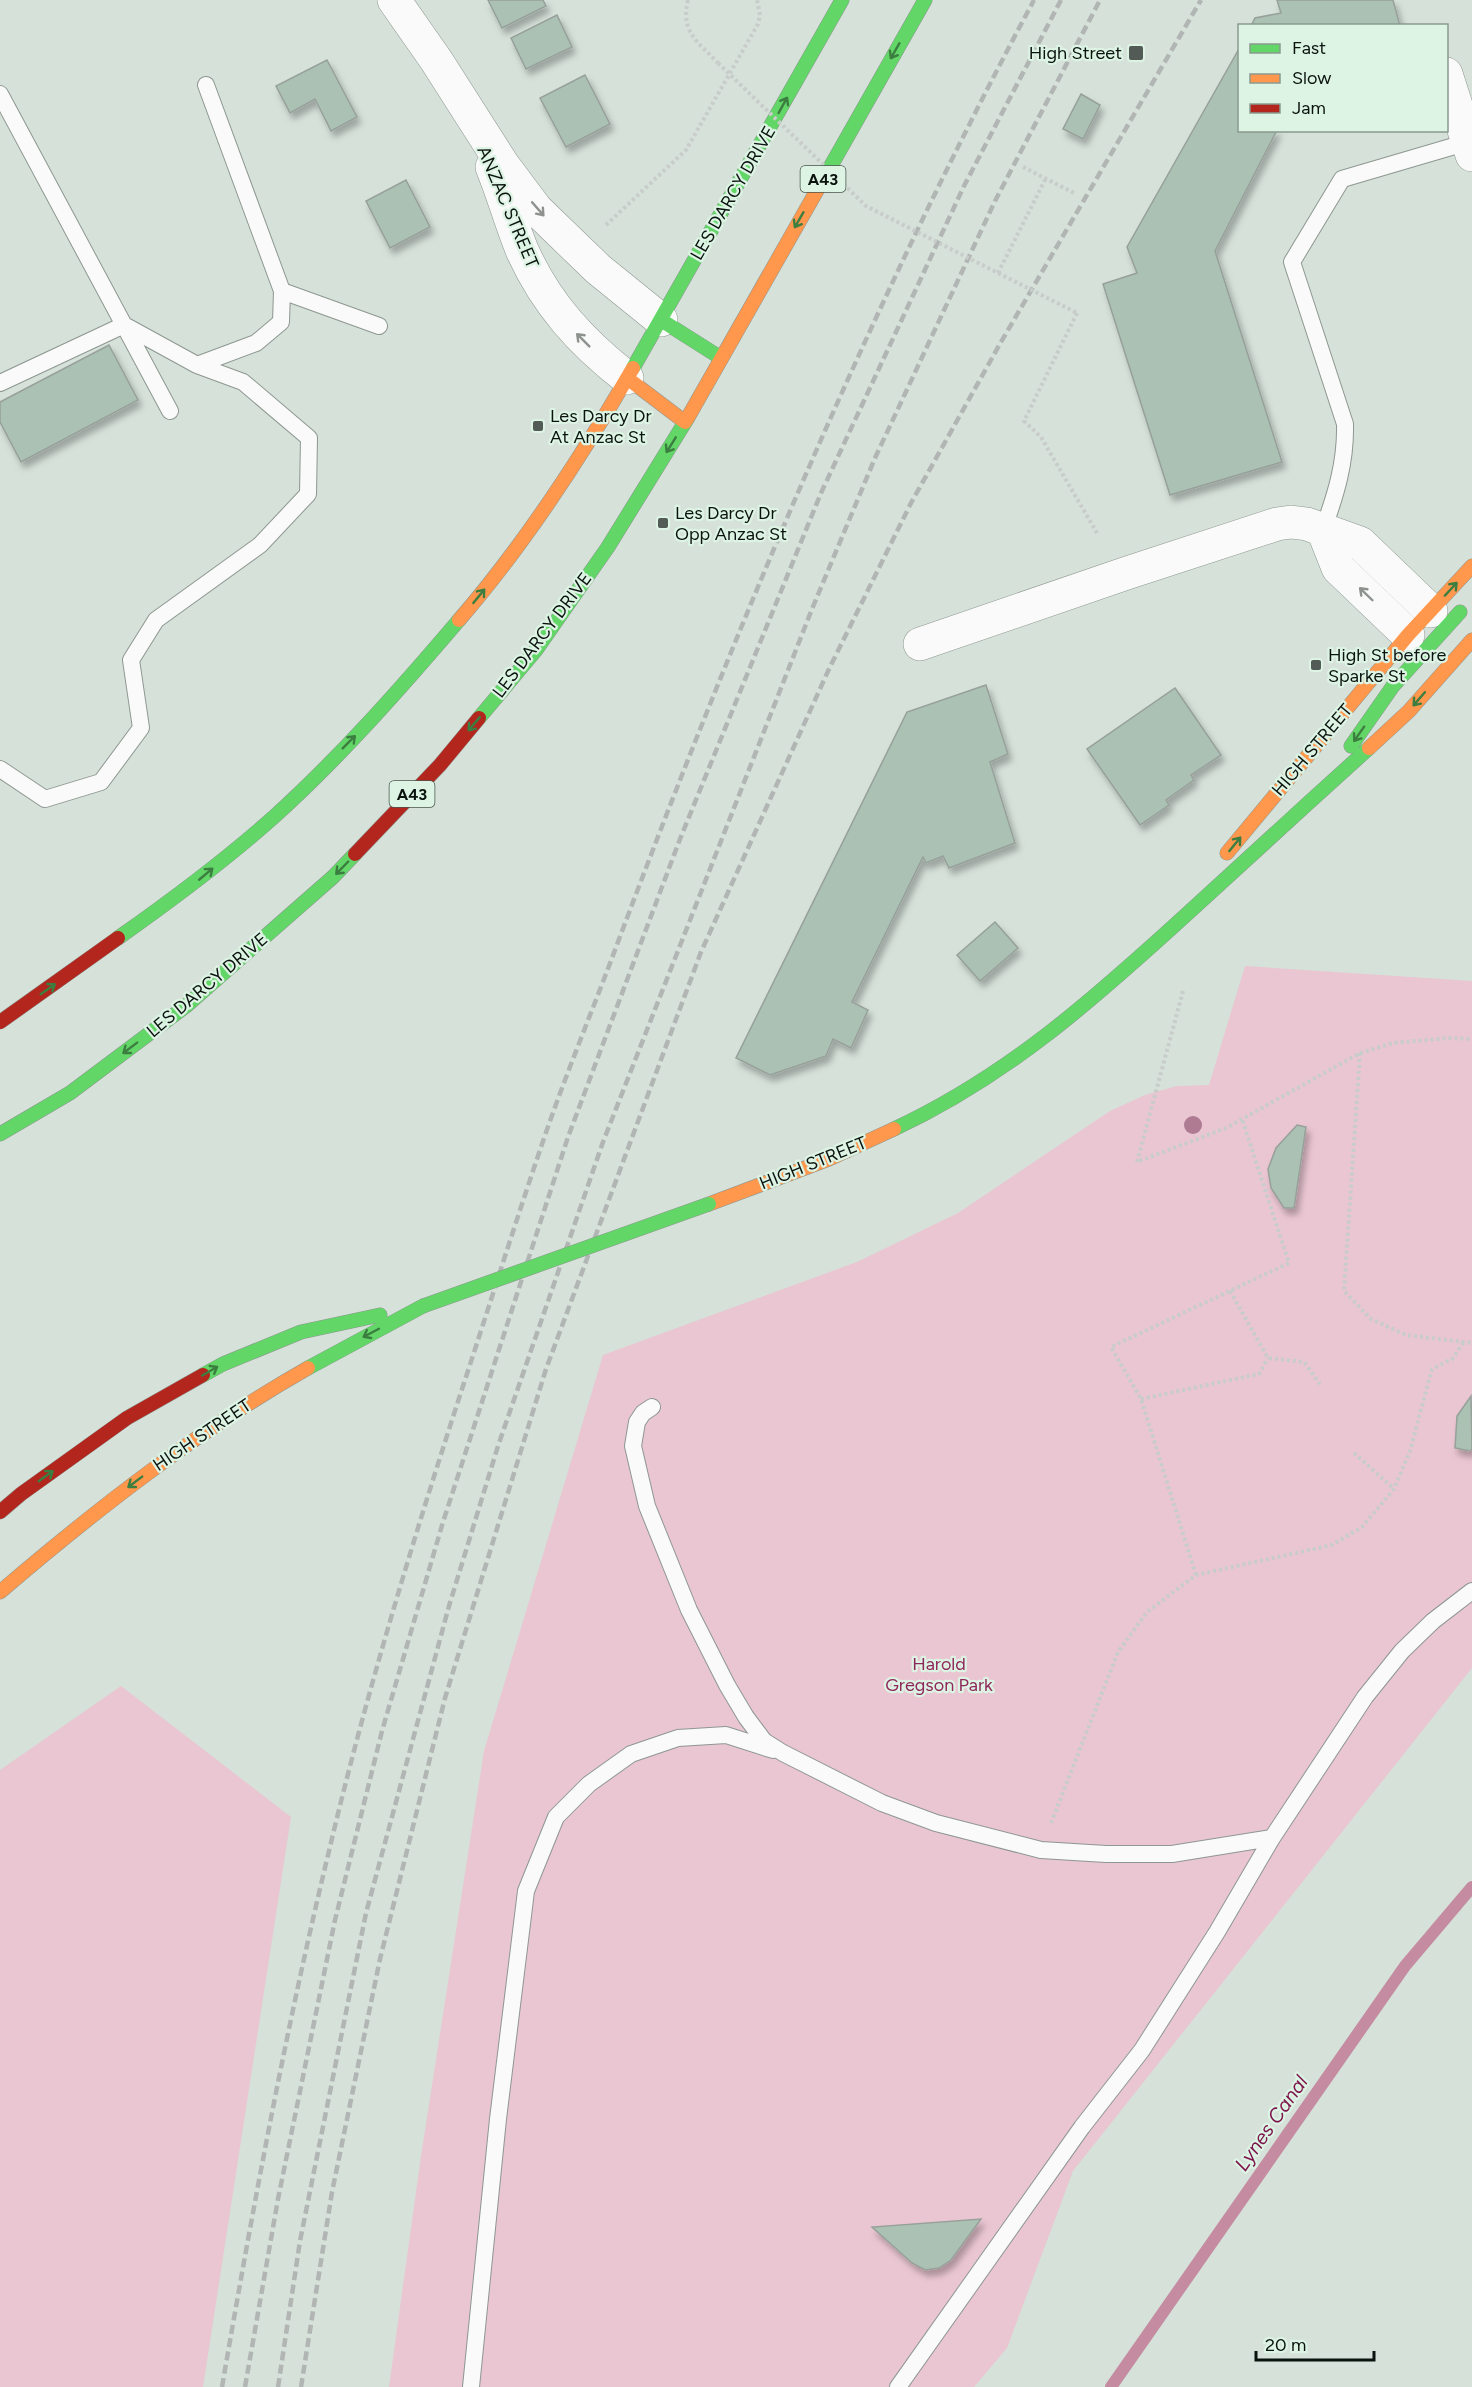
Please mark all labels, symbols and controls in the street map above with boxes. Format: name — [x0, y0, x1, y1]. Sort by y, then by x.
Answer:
legend — [1238, 24, 1448, 132]
text: Fast — [1292, 37, 1326, 59]
one-way arrow — [889, 42, 901, 59]
place label: High Street — [1029, 42, 1122, 64]
marker: High Street — [1127, 44, 1145, 62]
text: Slow — [1292, 67, 1331, 89]
one-way arrow — [777, 97, 789, 114]
text: Jam — [1292, 97, 1326, 119]
street label: LES DARCY DRIVE — [686, 122, 780, 264]
street label: ANZAC STREET — [472, 143, 544, 271]
road number: A43 — [800, 166, 846, 192]
one-way arrow — [531, 201, 545, 216]
one-way arrow — [793, 211, 805, 228]
one-way arrow — [575, 332, 590, 347]
place label: Les Darcy Dr At Anzac St — [550, 405, 652, 448]
marker: Les Darcy Dr At Anzac St — [531, 419, 545, 433]
one-way arrow — [664, 436, 676, 453]
place label: Les Darcy Dr Opp Anzac St — [675, 502, 787, 545]
marker: Les Darcy Dr Opp Anzac St — [656, 516, 670, 530]
street label: LES DARCY DRIVE — [488, 568, 596, 702]
one-way arrow — [1444, 581, 1458, 596]
one-way arrow — [1358, 587, 1373, 601]
one-way arrow — [472, 589, 485, 605]
place label: High St before Sparke St — [1328, 644, 1447, 687]
marker: High St before Sparke St — [1309, 658, 1323, 672]
one-way arrow — [1413, 691, 1426, 707]
street label: HIGH STREET — [1267, 699, 1357, 801]
one-way arrow — [468, 716, 481, 732]
one-way arrow — [1353, 725, 1365, 741]
one-way arrow — [342, 734, 356, 749]
road number: A43 — [390, 781, 434, 807]
one-way arrow — [1228, 836, 1241, 852]
one-way arrow — [335, 860, 350, 875]
one-way arrow — [198, 867, 213, 881]
street label: LES DARCY DRIVE — [142, 928, 272, 1042]
one-way arrow — [40, 983, 56, 995]
one-way arrow — [122, 1042, 138, 1054]
street label: HIGH STREET — [756, 1132, 870, 1194]
one-way arrow — [363, 1327, 380, 1339]
one-way arrow — [201, 1365, 218, 1377]
street label: HIGH STREET — [149, 1394, 255, 1476]
one-way arrow — [38, 1470, 54, 1483]
one-way arrow — [128, 1475, 144, 1488]
park label: Harold Gregson Park — [885, 1653, 993, 1696]
water label: Lynes Canal — [1229, 2070, 1313, 2175]
scale bar — [1256, 2324, 1374, 2362]
text: 20 m — [1265, 2334, 1306, 2356]

